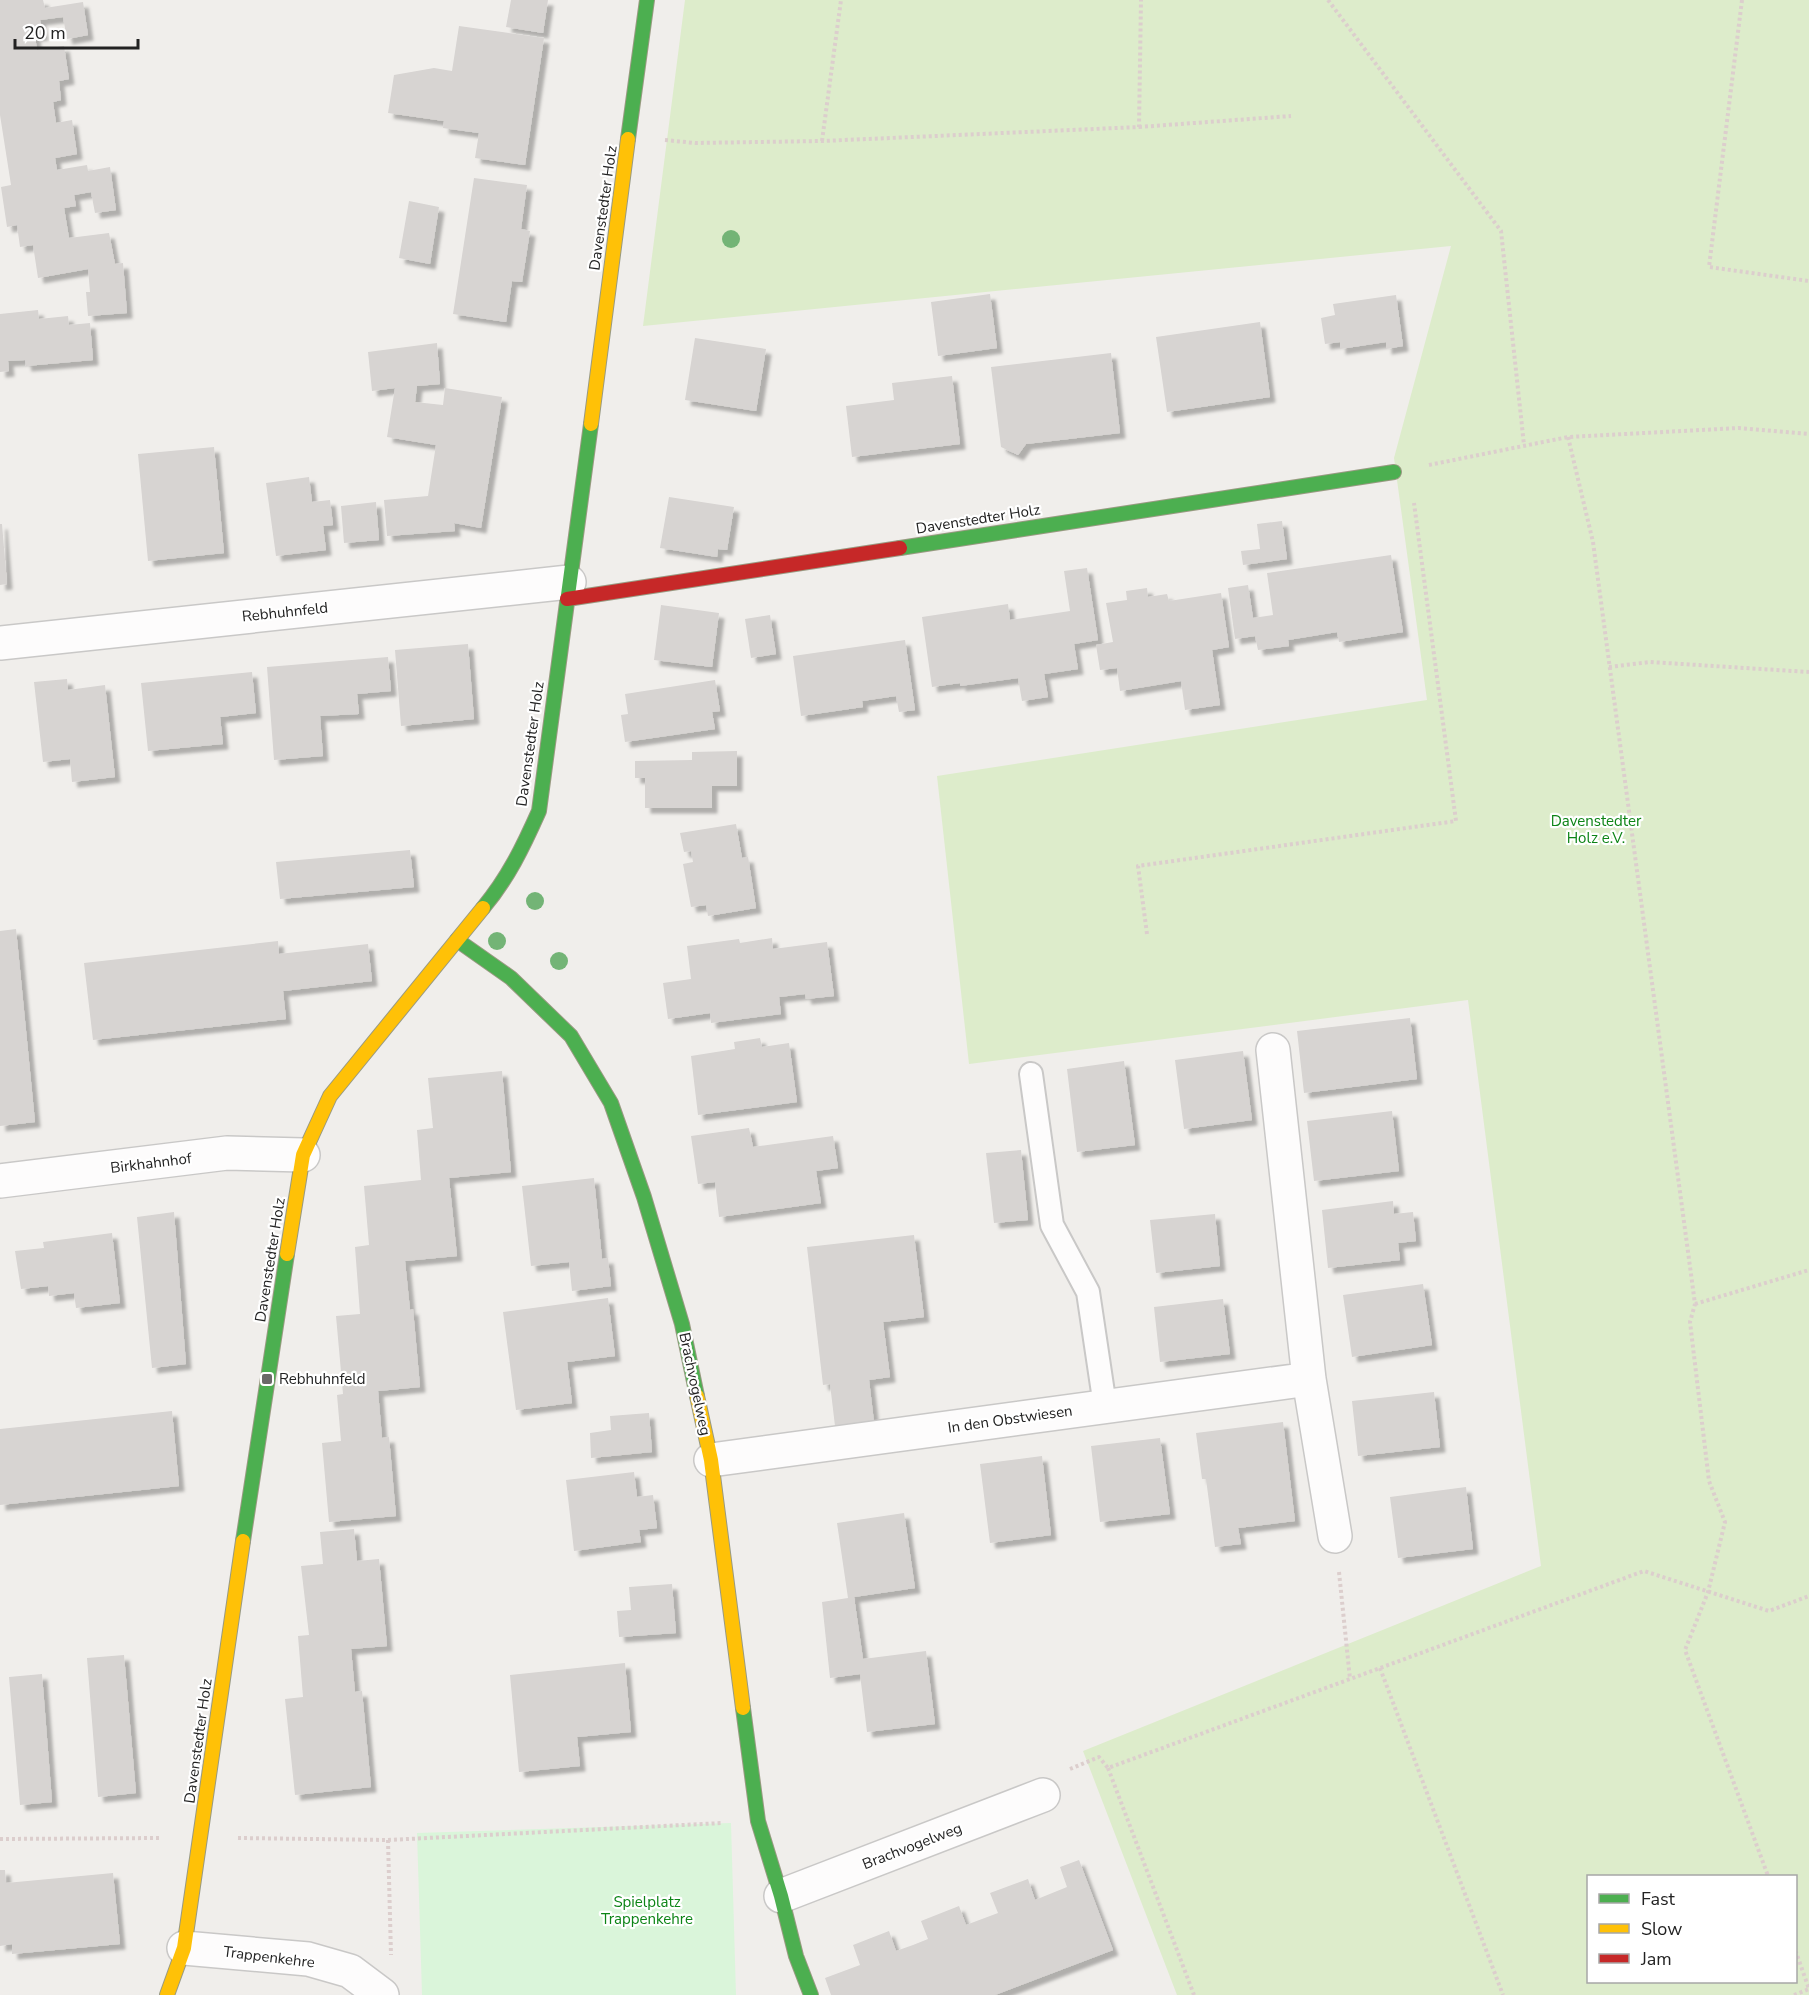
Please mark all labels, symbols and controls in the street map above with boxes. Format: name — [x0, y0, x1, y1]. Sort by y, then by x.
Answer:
scale bar — [15, 12, 138, 50]
text: 20 m — [24, 21, 66, 45]
street label: Davenstedter Holz — [584, 144, 622, 272]
street label: Davenstedter Holz — [914, 499, 1042, 539]
street label: Rebhuhnfeld — [241, 598, 329, 626]
street label: Davenstedter Holz — [511, 680, 549, 808]
park label: Davenstedter Holz e.V. — [1551, 811, 1642, 848]
street label: Birkhahnhof — [109, 1148, 194, 1178]
street label: Davenstedter Holz — [250, 1196, 290, 1324]
street label: Brachvogelweg — [674, 1331, 716, 1437]
place label: Rebhuhnfeld — [279, 1369, 365, 1389]
marker: Rebhuhnfeld — [260, 1372, 274, 1386]
street label: In den Obstwiesen — [946, 1400, 1074, 1438]
street label: Davenstedter Holz — [179, 1677, 217, 1805]
street label: Brachvogelweg — [859, 1818, 965, 1874]
legend — [1587, 1875, 1797, 1983]
text: Fast — [1641, 1887, 1676, 1911]
park label: Spielplatz Trappenkehre — [601, 1892, 693, 1929]
text: Slow — [1641, 1917, 1682, 1941]
street label: Trappenkehre — [222, 1941, 316, 1973]
text: Jam — [1640, 1947, 1672, 1971]

